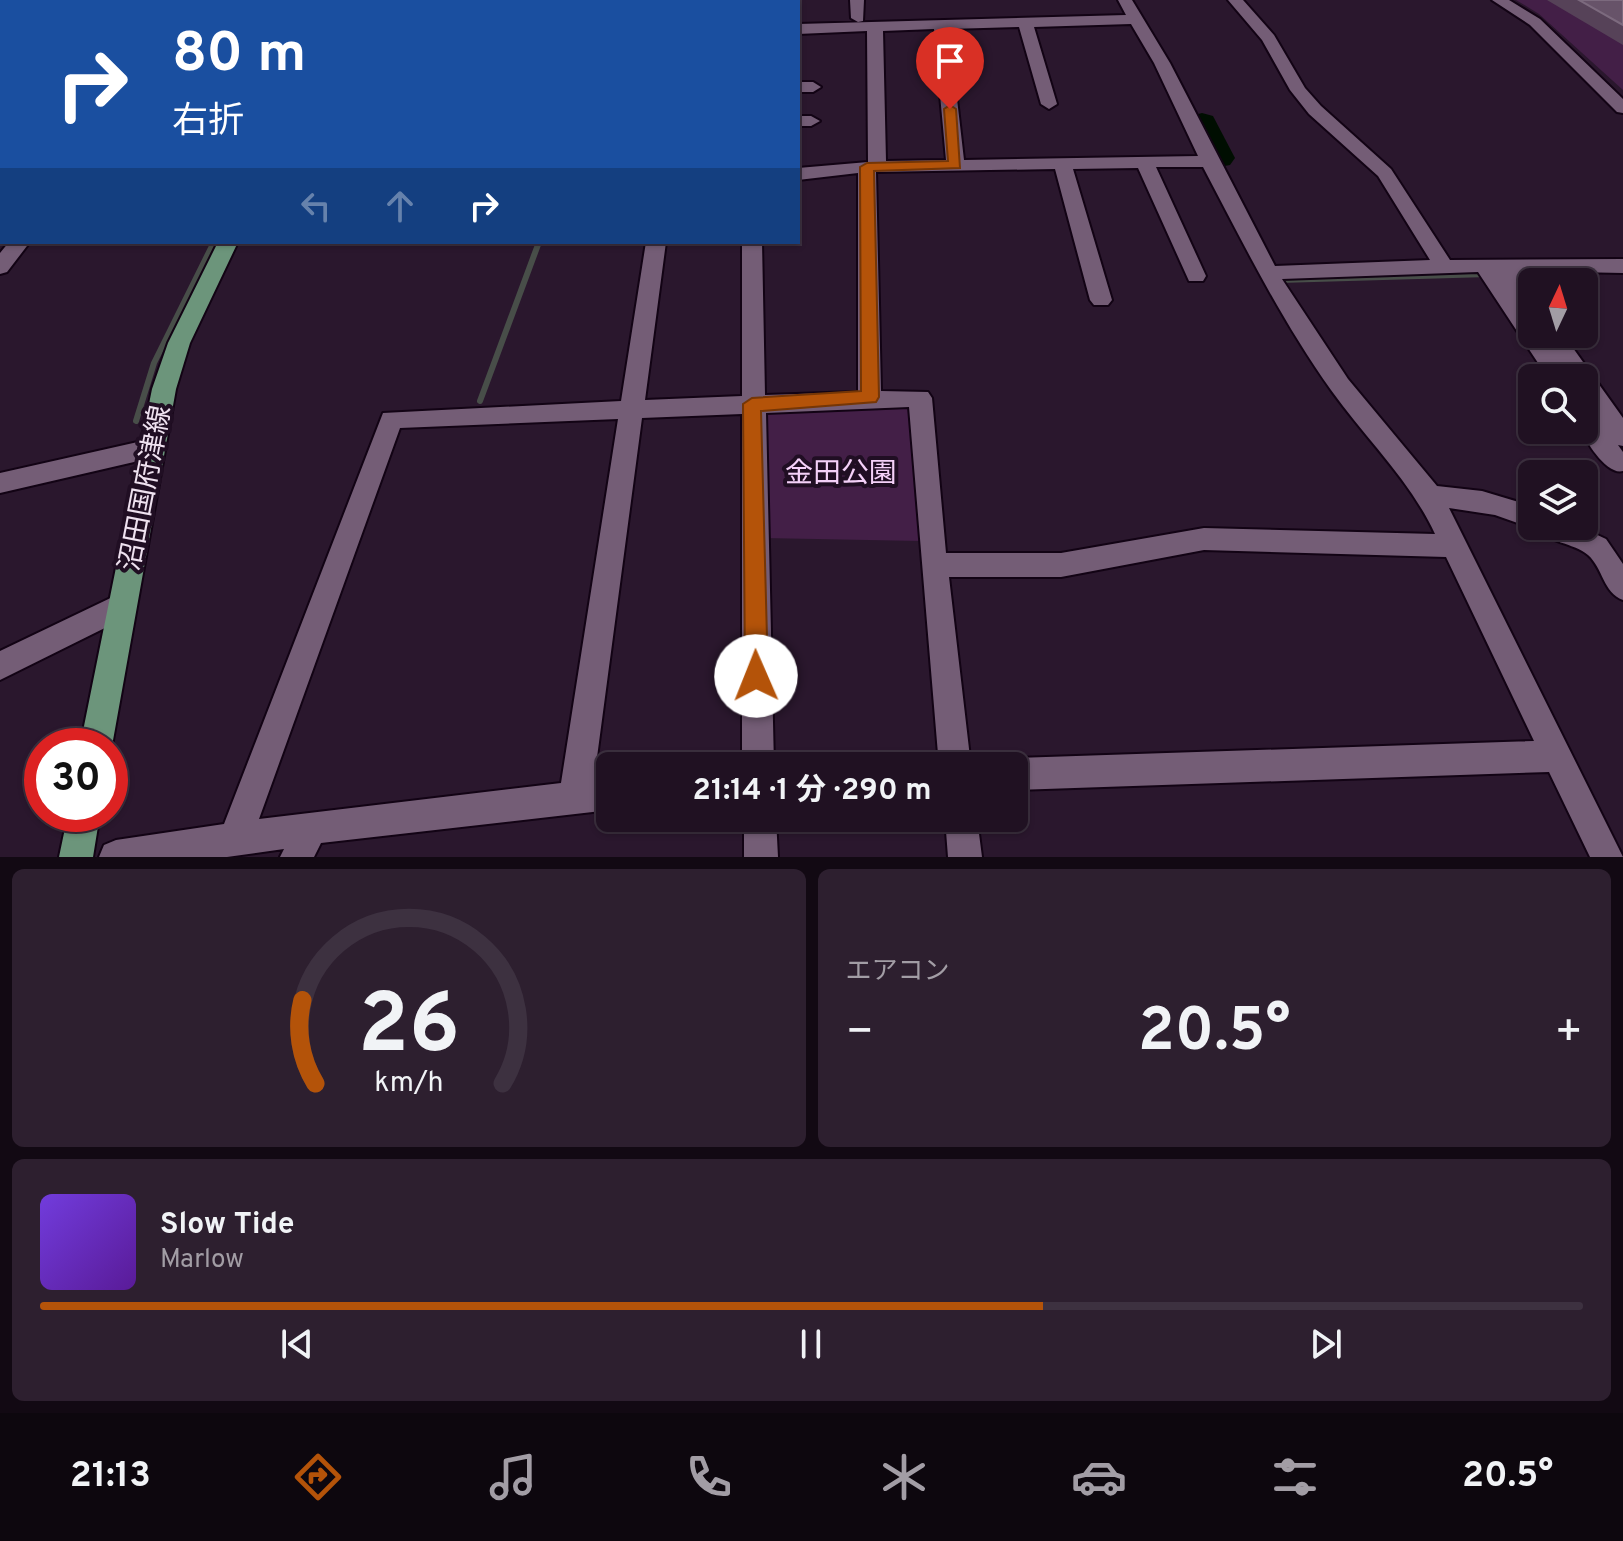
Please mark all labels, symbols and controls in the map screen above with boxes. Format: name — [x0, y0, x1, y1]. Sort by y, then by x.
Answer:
text: 80 m — [172, 21, 306, 91]
pin — [916, 27, 984, 109]
icon: right — [40, 32, 144, 136]
icon: arrive — [928, 39, 972, 83]
text: 右折 — [172, 100, 244, 146]
icon: left — [294, 184, 338, 228]
icon: ahead — [378, 184, 422, 228]
icon: right — [462, 184, 506, 228]
north arrow — [1518, 268, 1598, 348]
map controls — [1518, 268, 1598, 540]
button: search — [1518, 364, 1598, 444]
street label: 沼田国府津線 — [113, 403, 181, 574]
park label: 金田公園 — [785, 457, 897, 493]
button: layers — [1518, 460, 1598, 540]
position arrow — [714, 634, 798, 718]
speed limit sign: 30 — [24, 728, 128, 832]
text: 21:14 · 1 分 · 290 m — [693, 773, 931, 810]
text: エアコン — [846, 956, 950, 989]
text: 26 — [358, 977, 460, 1082]
text: 20.5° — [1138, 996, 1290, 1072]
text: − — [846, 1006, 874, 1062]
text: + — [1555, 1006, 1583, 1062]
text: km/h — [374, 1066, 443, 1102]
text: Slow Tide — [160, 1207, 294, 1244]
text: Marlow — [160, 1244, 244, 1277]
icon: previous — [275, 1322, 319, 1366]
icon: pause — [789, 1322, 833, 1366]
icon: next — [1304, 1322, 1348, 1366]
icon: directions — [290, 1449, 346, 1505]
icon: music — [485, 1449, 541, 1505]
icon: phone — [681, 1449, 737, 1505]
icon: climate — [876, 1449, 932, 1505]
icon: car — [1071, 1449, 1127, 1505]
icon: filters — [1267, 1449, 1323, 1505]
text: 21:13 — [70, 1454, 151, 1500]
text: 20.5° — [1462, 1454, 1553, 1500]

